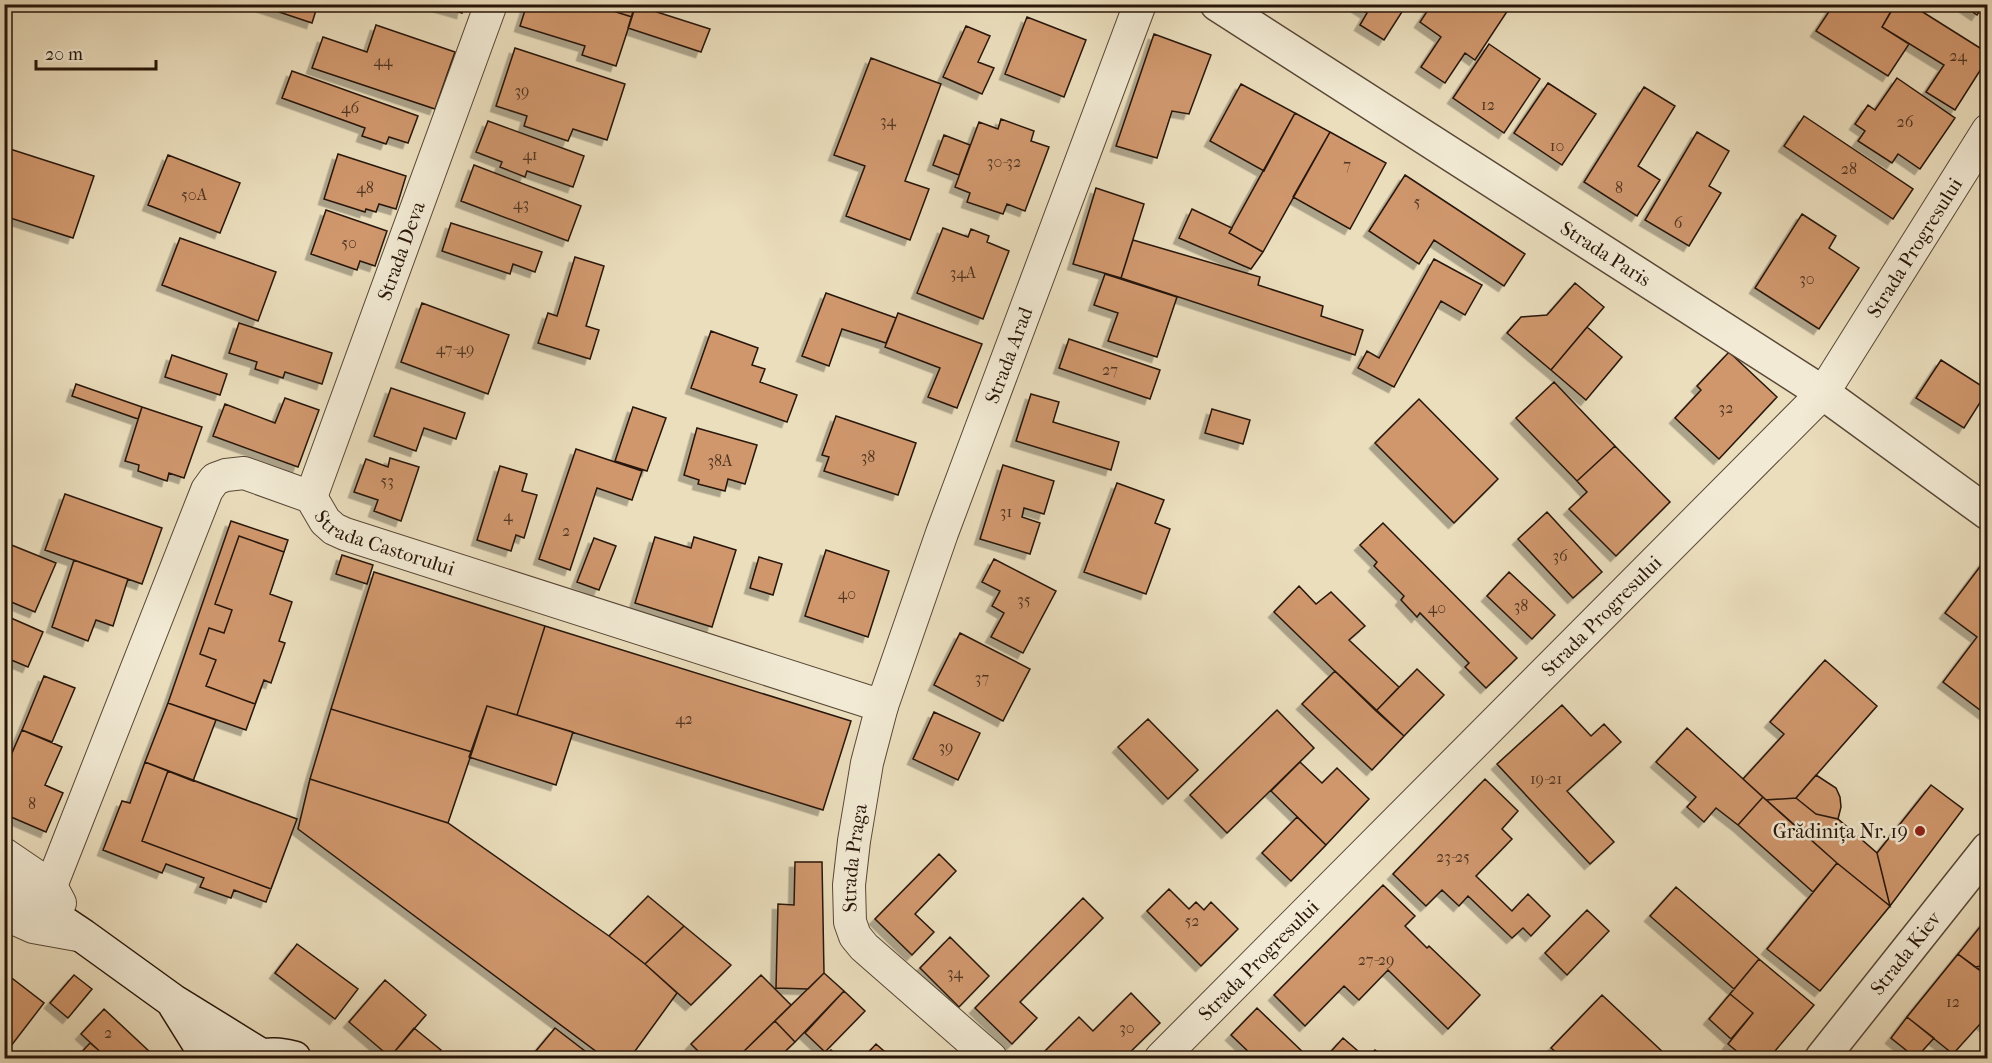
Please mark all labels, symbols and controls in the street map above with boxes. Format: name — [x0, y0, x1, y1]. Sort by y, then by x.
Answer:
scale bar — [36, 33, 156, 71]
text: 20 m — [45, 44, 83, 65]
house number: 24 — [1949, 46, 1967, 65]
house number: 44 — [374, 51, 393, 70]
house number: 39 — [515, 81, 529, 100]
house number: 12 — [1481, 95, 1495, 114]
house number: 46 — [341, 98, 359, 117]
house number: 34 — [880, 111, 897, 130]
house number: 26 — [1897, 112, 1914, 131]
house number: 10 — [1550, 136, 1564, 155]
house number: 41 — [522, 145, 538, 164]
house number: 30-32 — [987, 152, 1021, 171]
house number: 7 — [1343, 155, 1351, 174]
house number: 28 — [1841, 159, 1857, 178]
street label: Strada Progresului — [1862, 173, 1967, 322]
house number: 48 — [356, 178, 374, 197]
house number: 8 — [1615, 178, 1623, 197]
house number: 50A — [181, 185, 208, 204]
house number: 5 — [1414, 192, 1421, 211]
house number: 43 — [513, 194, 529, 213]
street label: Strada Deva — [372, 198, 430, 304]
house number: 6 — [1674, 213, 1683, 232]
street label: Strada Paris — [1556, 216, 1655, 291]
house number: 50 — [341, 233, 357, 252]
house number: 34A — [950, 263, 977, 282]
house number: 30 — [1799, 269, 1815, 288]
street label: Strada Arad — [980, 303, 1037, 407]
house number: 47-49 — [436, 339, 474, 358]
house number: 27 — [1102, 360, 1118, 379]
house number: 32 — [1719, 398, 1733, 417]
house number: 38 — [861, 447, 875, 466]
house number: 38A — [708, 451, 733, 470]
house number: 53 — [380, 471, 394, 490]
house number: 31 — [1000, 502, 1012, 521]
street label: Strada Castorului — [310, 506, 458, 580]
house number: 4 — [503, 506, 513, 525]
house number: 2 — [562, 521, 570, 540]
house number: 36 — [1552, 546, 1568, 565]
street label: Strada Progresului — [1536, 551, 1666, 681]
house number: 40 — [838, 584, 856, 603]
house number: 35 — [1017, 590, 1031, 609]
house number: 38 — [1514, 596, 1528, 615]
house number: 40 — [1428, 598, 1446, 617]
house number: 37 — [975, 668, 989, 687]
house number: 42 — [675, 709, 693, 728]
house number: 39 — [939, 737, 953, 756]
house number: 19-21 — [1530, 769, 1562, 788]
house number: 8 — [28, 794, 36, 813]
street label: Strada Praga — [837, 801, 872, 913]
place label: Grădinița Nr. 19 — [1773, 820, 1908, 844]
marker: Grădinița Nr. 19 — [1913, 824, 1927, 838]
house number: 23-25 — [1436, 847, 1470, 866]
street label: Strada Progresului — [1193, 895, 1323, 1025]
street label: Strada Kiev — [1865, 906, 1946, 999]
house number: 52 — [1184, 911, 1200, 930]
house number: 27-29 — [1358, 950, 1394, 969]
house number: 34 — [947, 963, 964, 982]
house number: 12 — [1946, 992, 1960, 1011]
house number: 30 — [1119, 1018, 1135, 1037]
house number: 2 — [104, 1023, 112, 1042]

